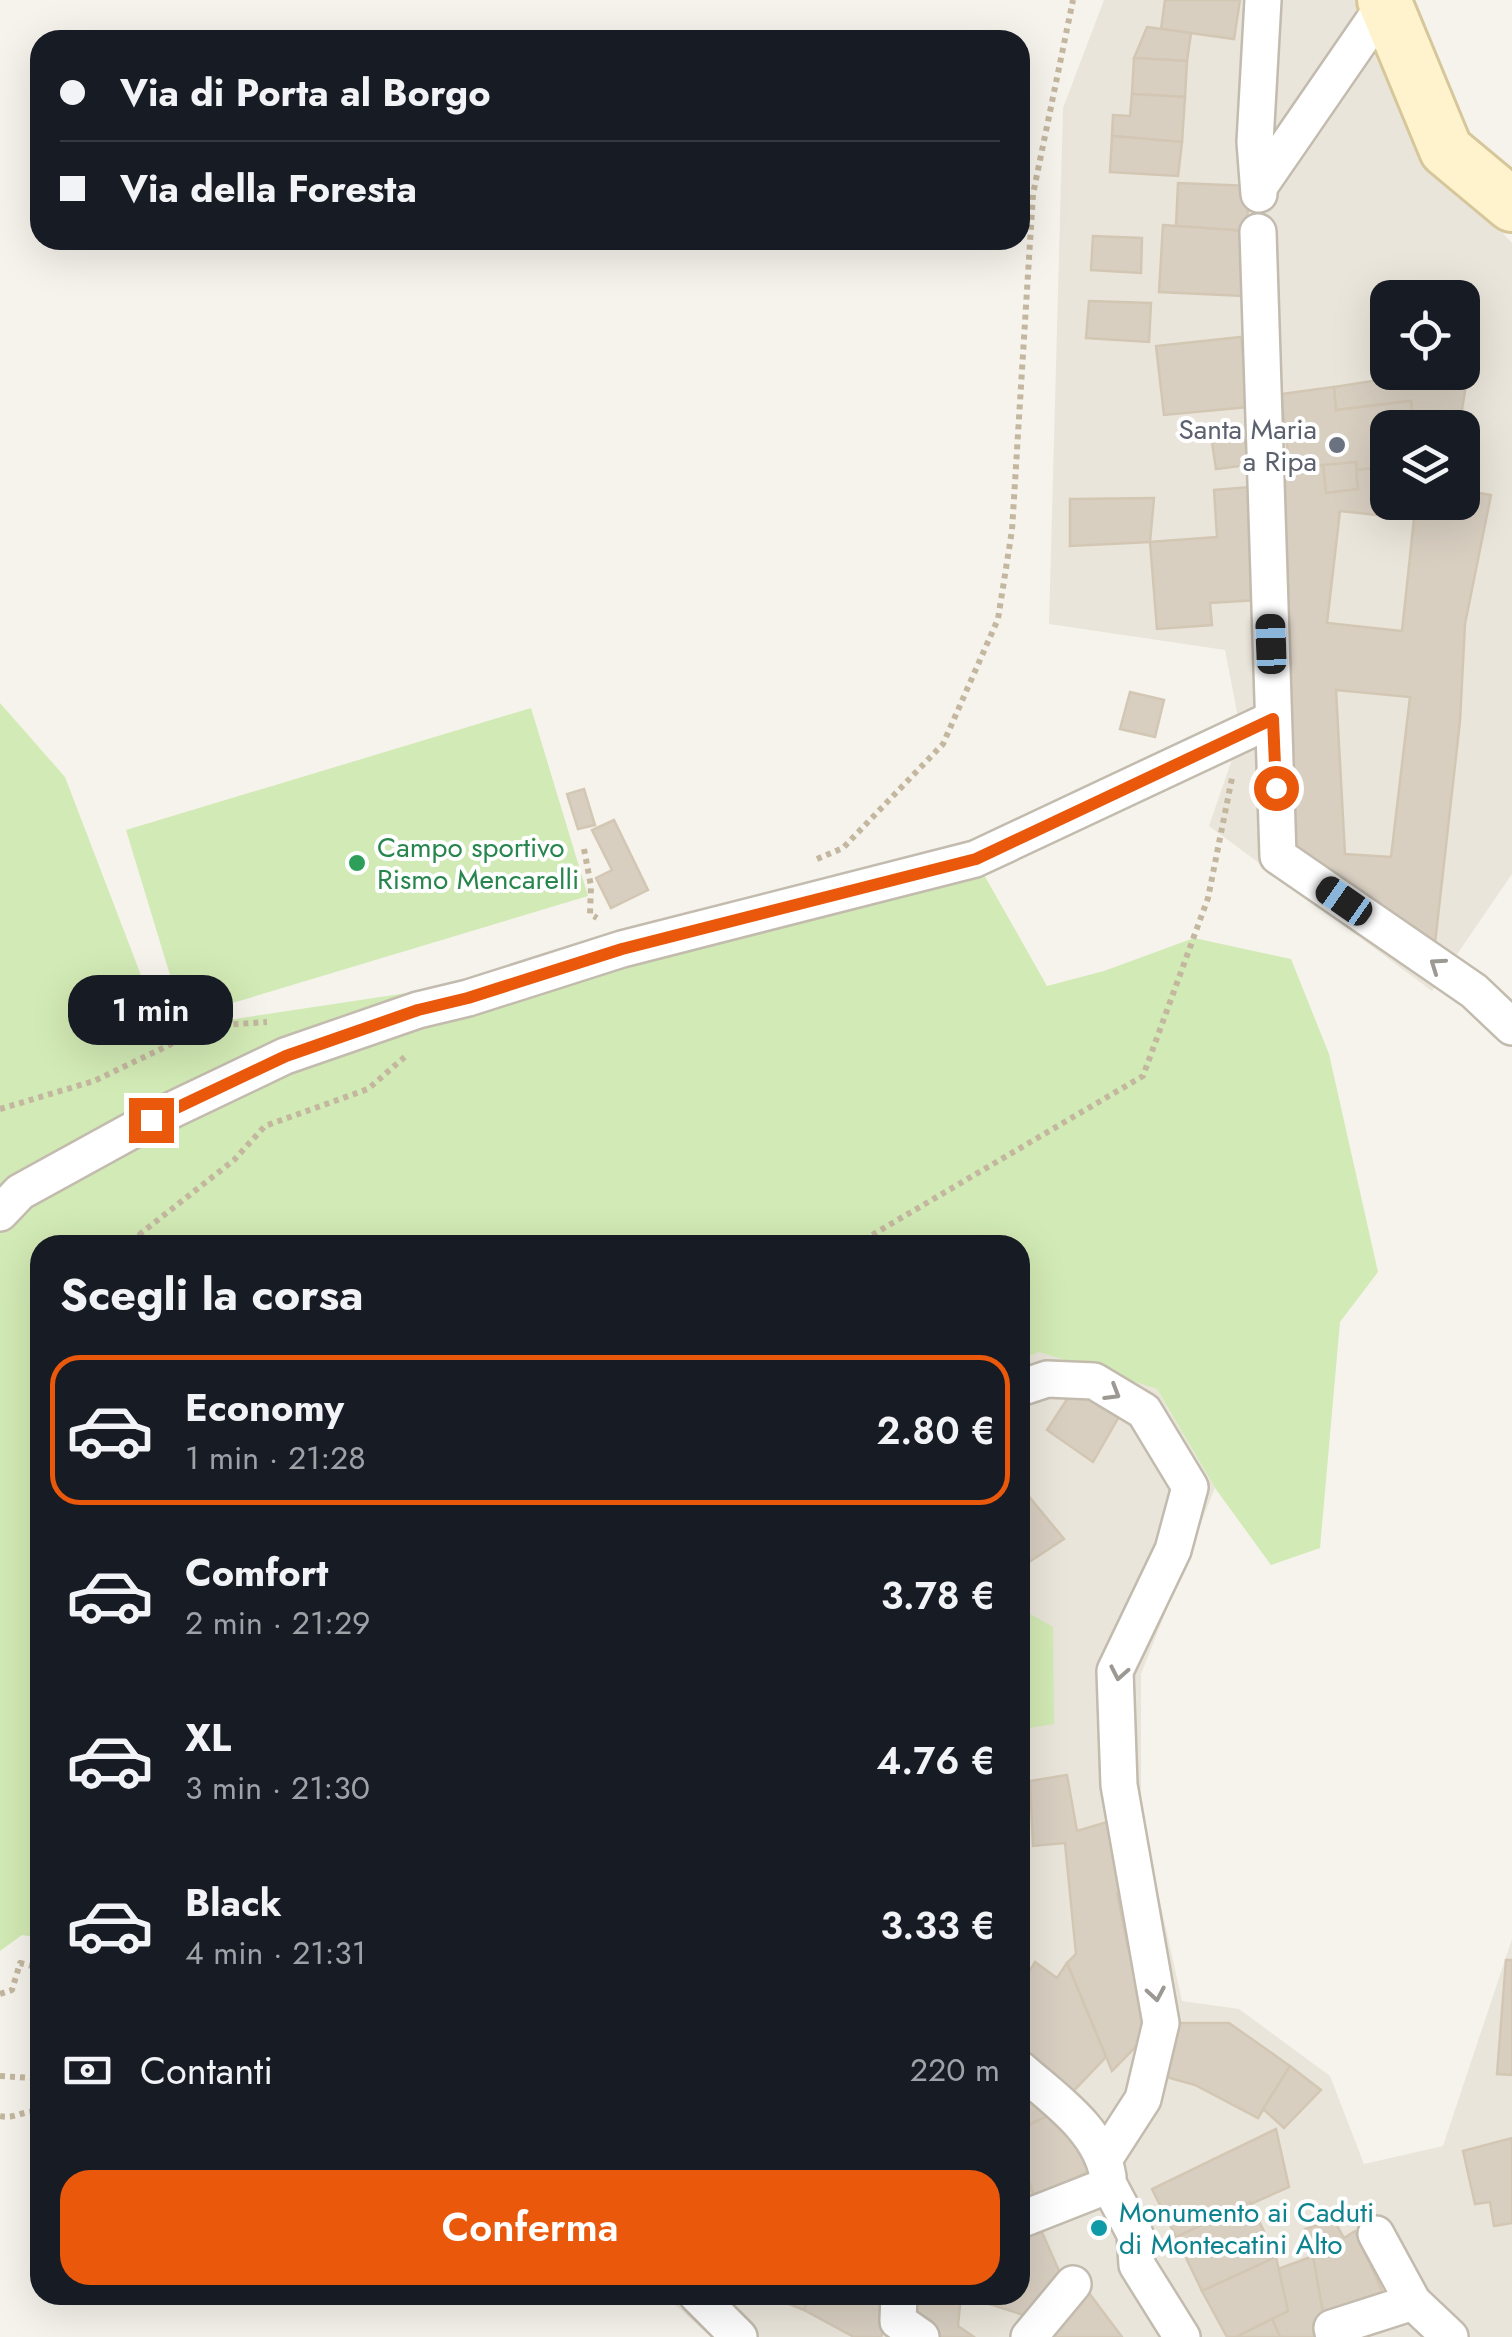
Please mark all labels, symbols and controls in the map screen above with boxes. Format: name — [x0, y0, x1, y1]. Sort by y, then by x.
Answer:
text: Via di Porta al Borgo — [120, 65, 491, 120]
text: Via della Foresta — [120, 161, 417, 216]
map controls — [1370, 280, 1480, 520]
button: locate — [1370, 280, 1480, 390]
place label: Santa Maria a Ripa — [1178, 409, 1317, 482]
button: layers — [1370, 410, 1480, 520]
marker: Santa Maria a Ripa — [1326, 434, 1348, 456]
car — [1255, 613, 1287, 675]
route start — [1254, 766, 1299, 811]
place label: Campo sportivo Rismo Mencarelli — [377, 827, 579, 900]
marker: Campo sportivo Rismo Mencarelli — [346, 852, 368, 874]
car — [1311, 872, 1377, 930]
one-way arrow — [1429, 959, 1448, 977]
callout: 1 min — [68, 975, 234, 1045]
text: 1 min — [112, 987, 189, 1033]
route end — [129, 1098, 174, 1143]
text: Scegli la corsa — [60, 1262, 364, 1327]
text: Economy — [185, 1380, 344, 1435]
one-way arrow — [1102, 1381, 1120, 1400]
icon: car — [65, 1385, 155, 1475]
text: 2.80 € — [876, 1403, 995, 1458]
text: 1 min · 21:28 — [185, 1435, 366, 1481]
text: Comfort — [185, 1545, 328, 1600]
icon: car — [65, 1550, 155, 1640]
text: 3.78 € — [881, 1568, 995, 1623]
text: 2 min · 21:29 — [185, 1600, 371, 1646]
one-way arrow — [1109, 1664, 1130, 1681]
text: XL — [185, 1710, 231, 1765]
icon: car — [65, 1715, 155, 1805]
text: 4.76 € — [876, 1733, 995, 1788]
text: 3 min · 21:30 — [185, 1765, 370, 1811]
text: Black — [185, 1875, 282, 1930]
icon: car — [65, 1880, 155, 1970]
text: 3.33 € — [880, 1898, 995, 1953]
text: 4 min · 21:31 — [185, 1930, 366, 1976]
one-way arrow — [1145, 1985, 1166, 2002]
icon: cash — [60, 2043, 115, 2098]
text: Contanti — [140, 2043, 273, 2098]
text: 220 m — [910, 2047, 1000, 2093]
button: Conferma — [60, 2170, 1000, 2285]
place label: Monumento ai Caduti di Montecatini Alto — [1119, 2192, 1374, 2265]
marker: Monumento ai Caduti di Montecatini Alto — [1088, 2217, 1110, 2239]

